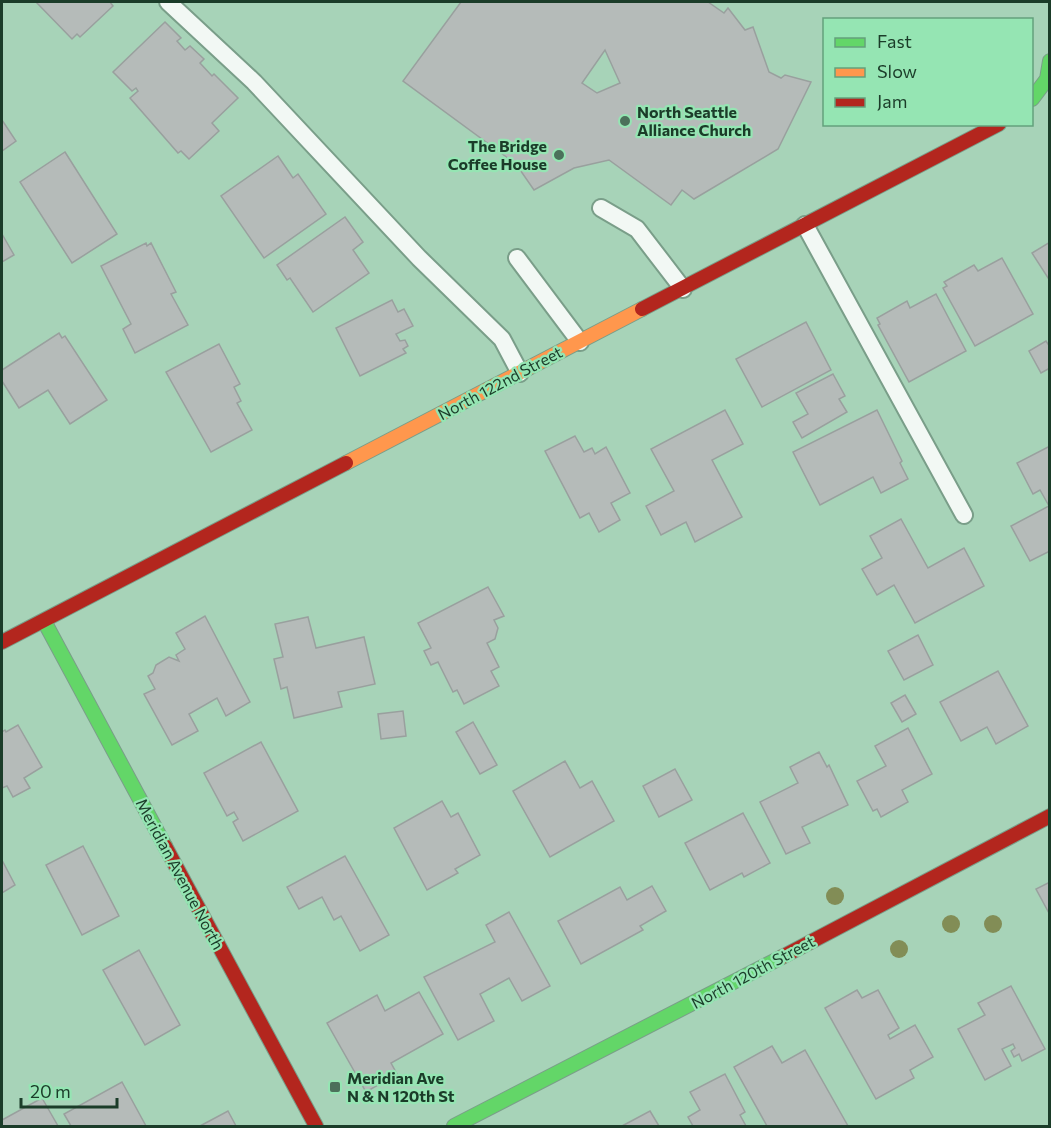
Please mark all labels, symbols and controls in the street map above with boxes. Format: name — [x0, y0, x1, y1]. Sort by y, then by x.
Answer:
legend — [823, 18, 1033, 126]
text: Fast — [877, 30, 912, 52]
text: Slow — [877, 60, 917, 82]
text: Jam — [877, 90, 907, 112]
place label: North Seattle Alliance Church — [637, 102, 751, 139]
marker: North Seattle Alliance Church — [618, 114, 632, 128]
place label: The Bridge Coffee House — [448, 136, 547, 173]
marker: The Bridge Coffee House — [552, 148, 566, 162]
street label: North 122nd Street — [434, 342, 566, 423]
street label: Meridian Avenue North — [133, 795, 228, 953]
street label: North 120th Street — [688, 931, 818, 1012]
place label: Meridian Ave N & N 120th St — [347, 1068, 455, 1105]
scale bar — [21, 1071, 117, 1109]
text: 20 m — [30, 1080, 71, 1102]
marker: Meridian Ave N & N 120th St — [328, 1080, 342, 1094]

